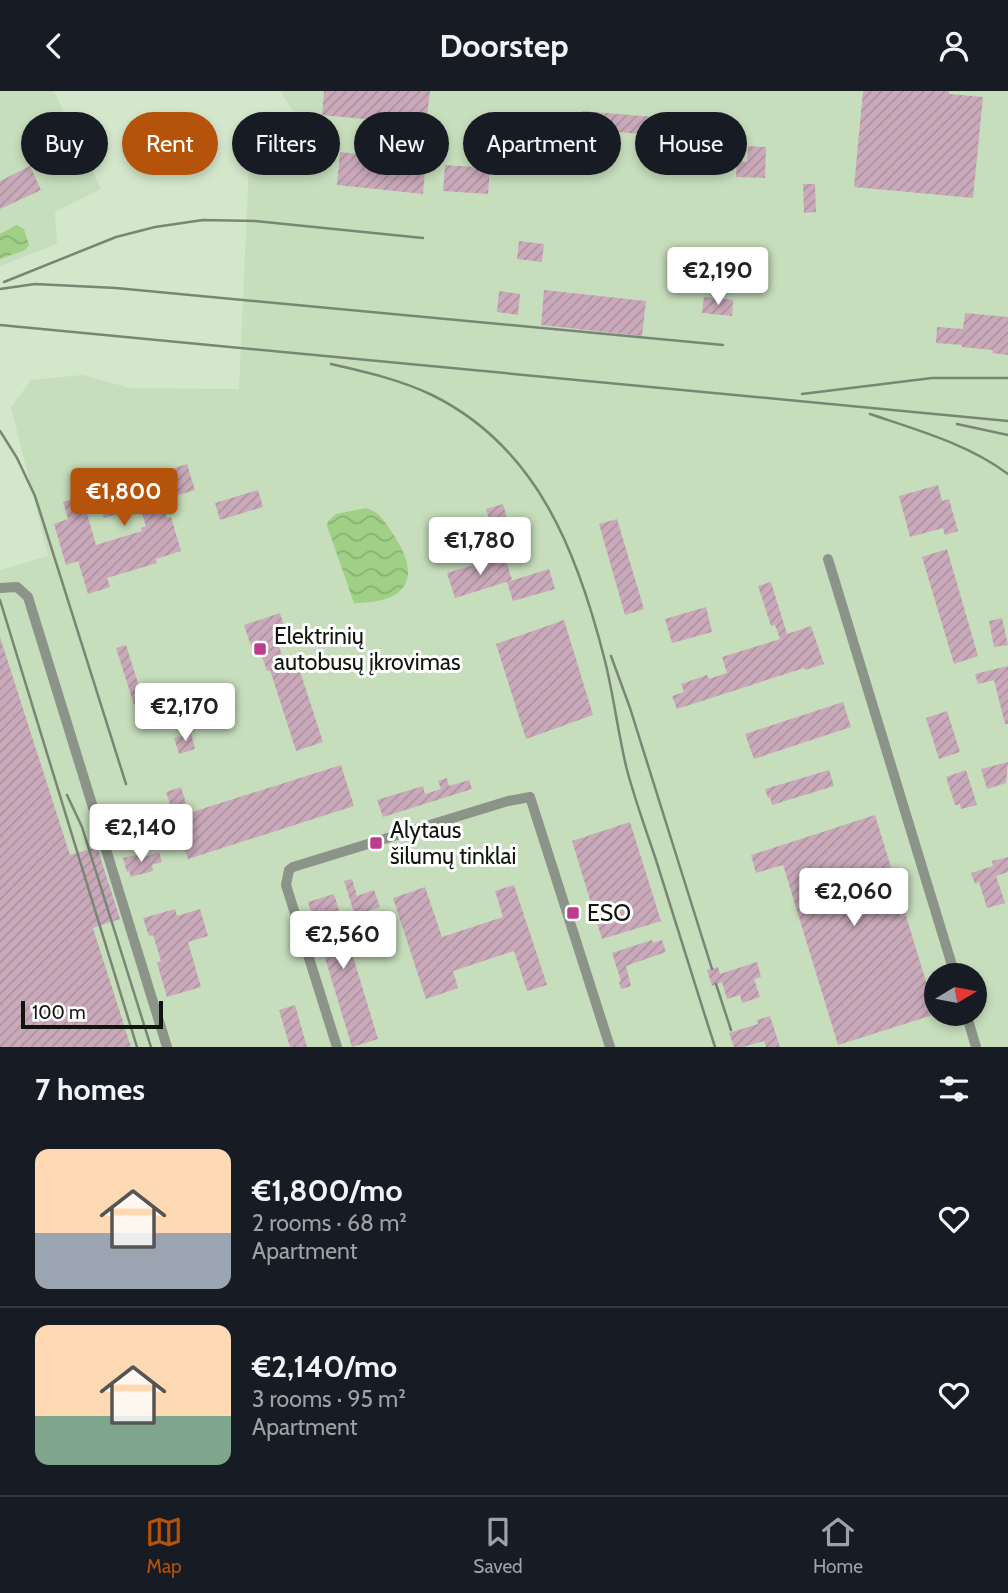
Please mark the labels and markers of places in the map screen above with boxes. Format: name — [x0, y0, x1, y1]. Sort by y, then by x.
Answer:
pin: €2,190 — [661, 247, 775, 307]
pin: €1,800 — [67, 469, 181, 528]
pin: €1,780 — [423, 517, 537, 577]
place label: Elektrinių autobusų įkrovimas — [274, 622, 460, 676]
marker: Elektrinių autobusų įkrovimas — [252, 641, 268, 657]
pin: €2,170 — [128, 683, 242, 743]
pin: €2,140 — [84, 805, 198, 864]
place label: Alytaus šilumų tinklai — [390, 816, 516, 870]
marker: Alytaus šilumų tinklai — [368, 835, 384, 851]
pin: €2,060 — [797, 869, 911, 928]
place label: ESO — [587, 899, 631, 927]
marker: ESO — [565, 905, 581, 921]
pin: €2,560 — [286, 911, 400, 971]

